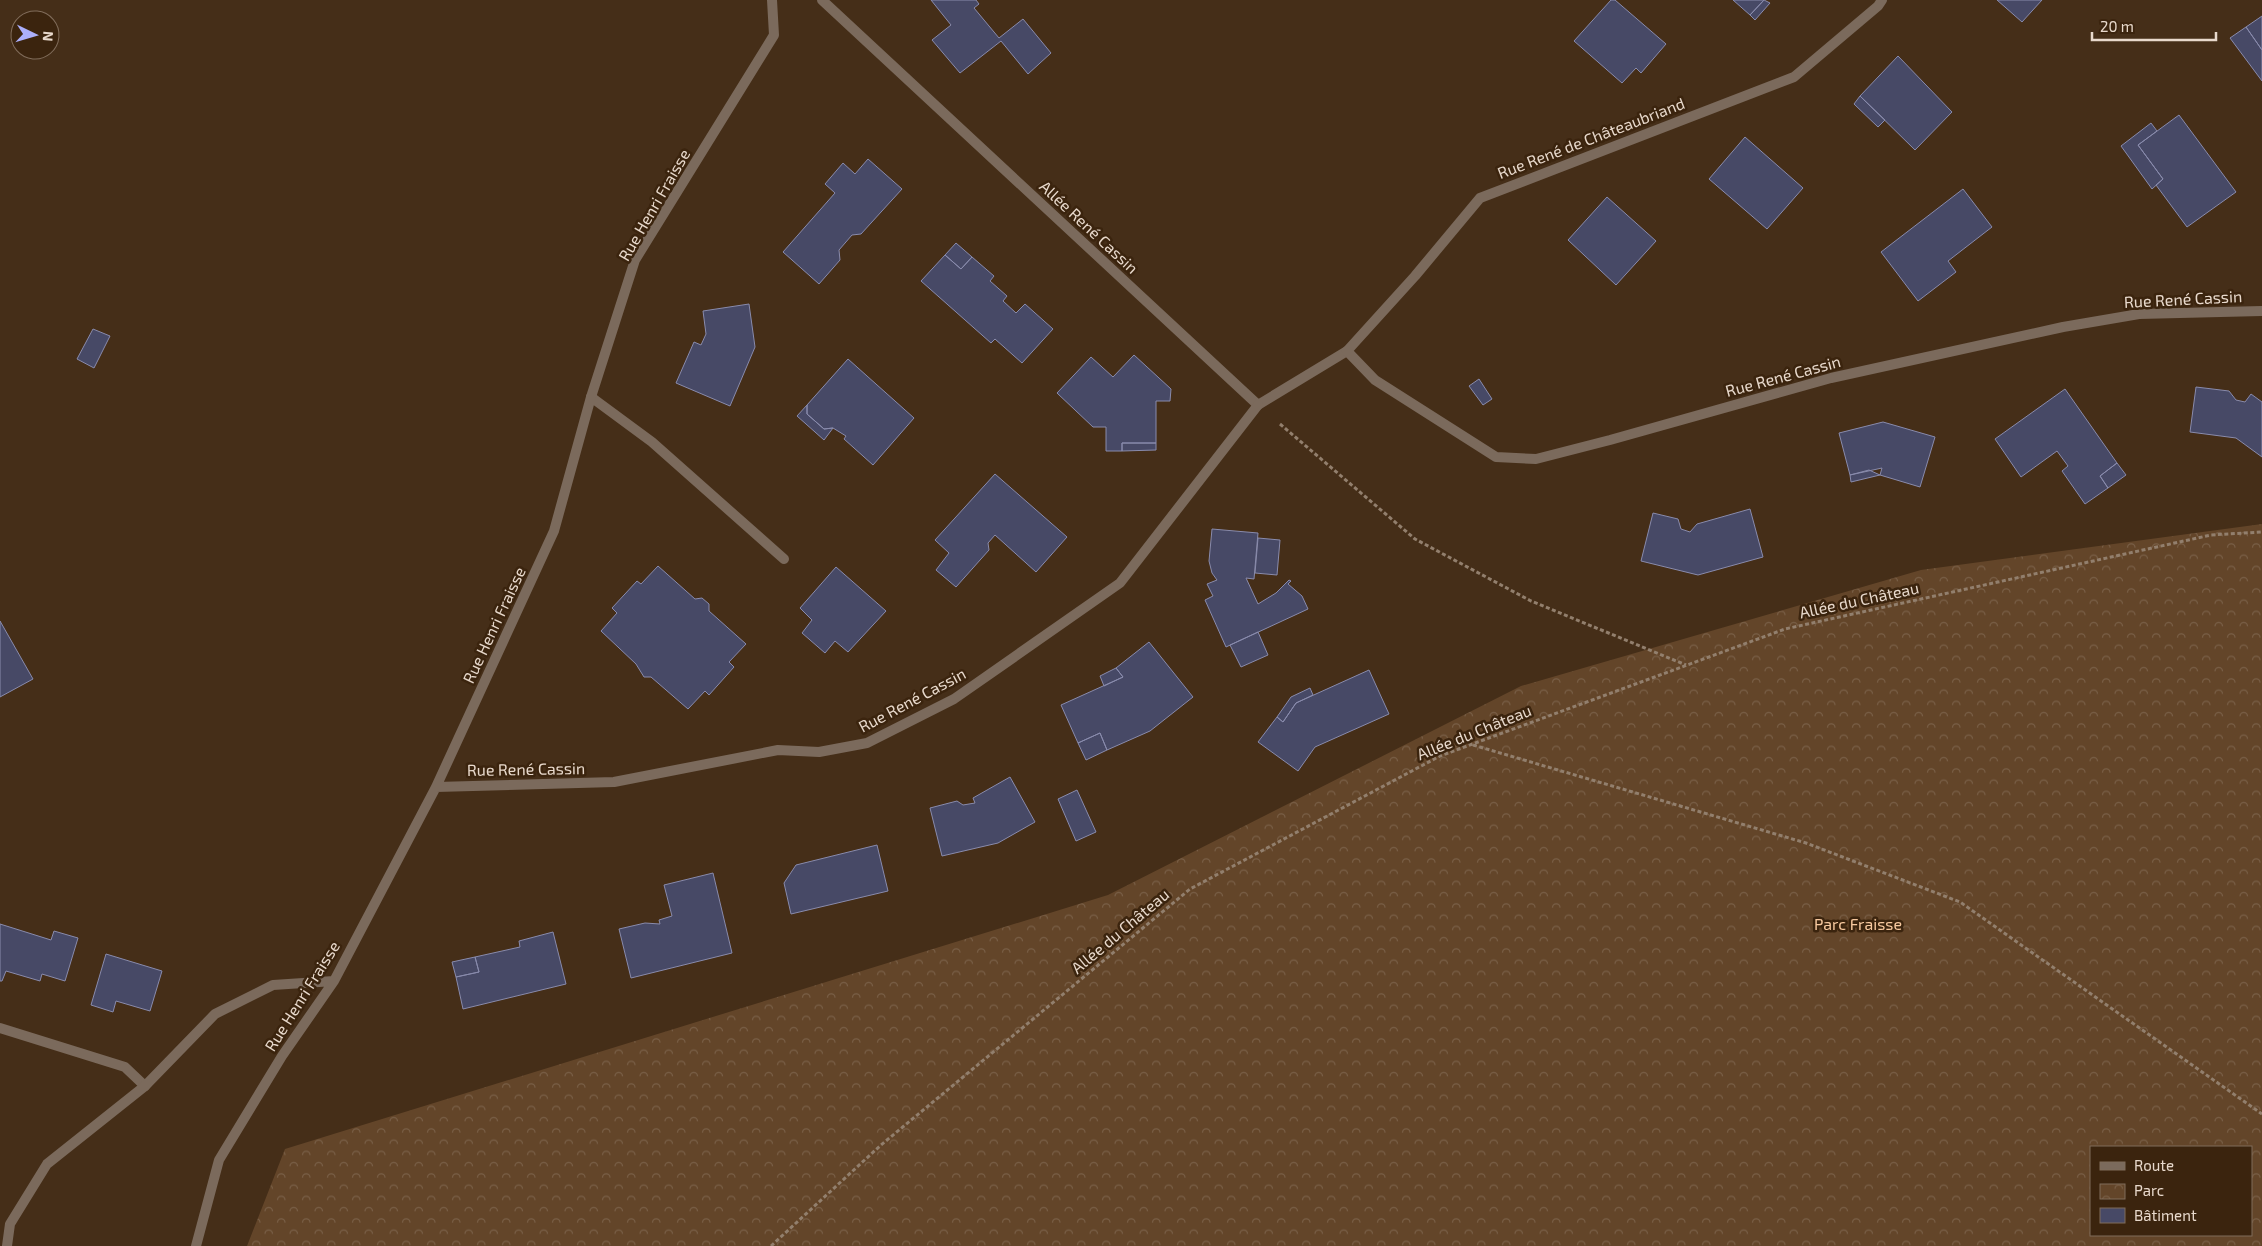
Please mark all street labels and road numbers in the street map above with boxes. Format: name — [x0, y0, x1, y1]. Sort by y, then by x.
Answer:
street label: Rue René de Châteaubriand — [1495, 93, 1687, 182]
street label: Rue Henri Fraisse — [614, 145, 693, 264]
street label: Allée René Cassin — [1036, 176, 1142, 277]
street label: Rue René Cassin — [2123, 286, 2243, 311]
street label: Rue René Cassin — [1723, 351, 1843, 400]
street label: Rue Henri Fraisse — [458, 564, 529, 686]
street label: Allée du Château — [1797, 578, 1920, 621]
street label: Rue René Cassin — [855, 663, 969, 736]
street label: Allée du Château — [1414, 700, 1534, 763]
street label: Rue René Cassin — [467, 758, 585, 779]
street label: Allée du Château — [1067, 884, 1172, 977]
street label: Rue Henri Fraisse — [260, 937, 343, 1054]

